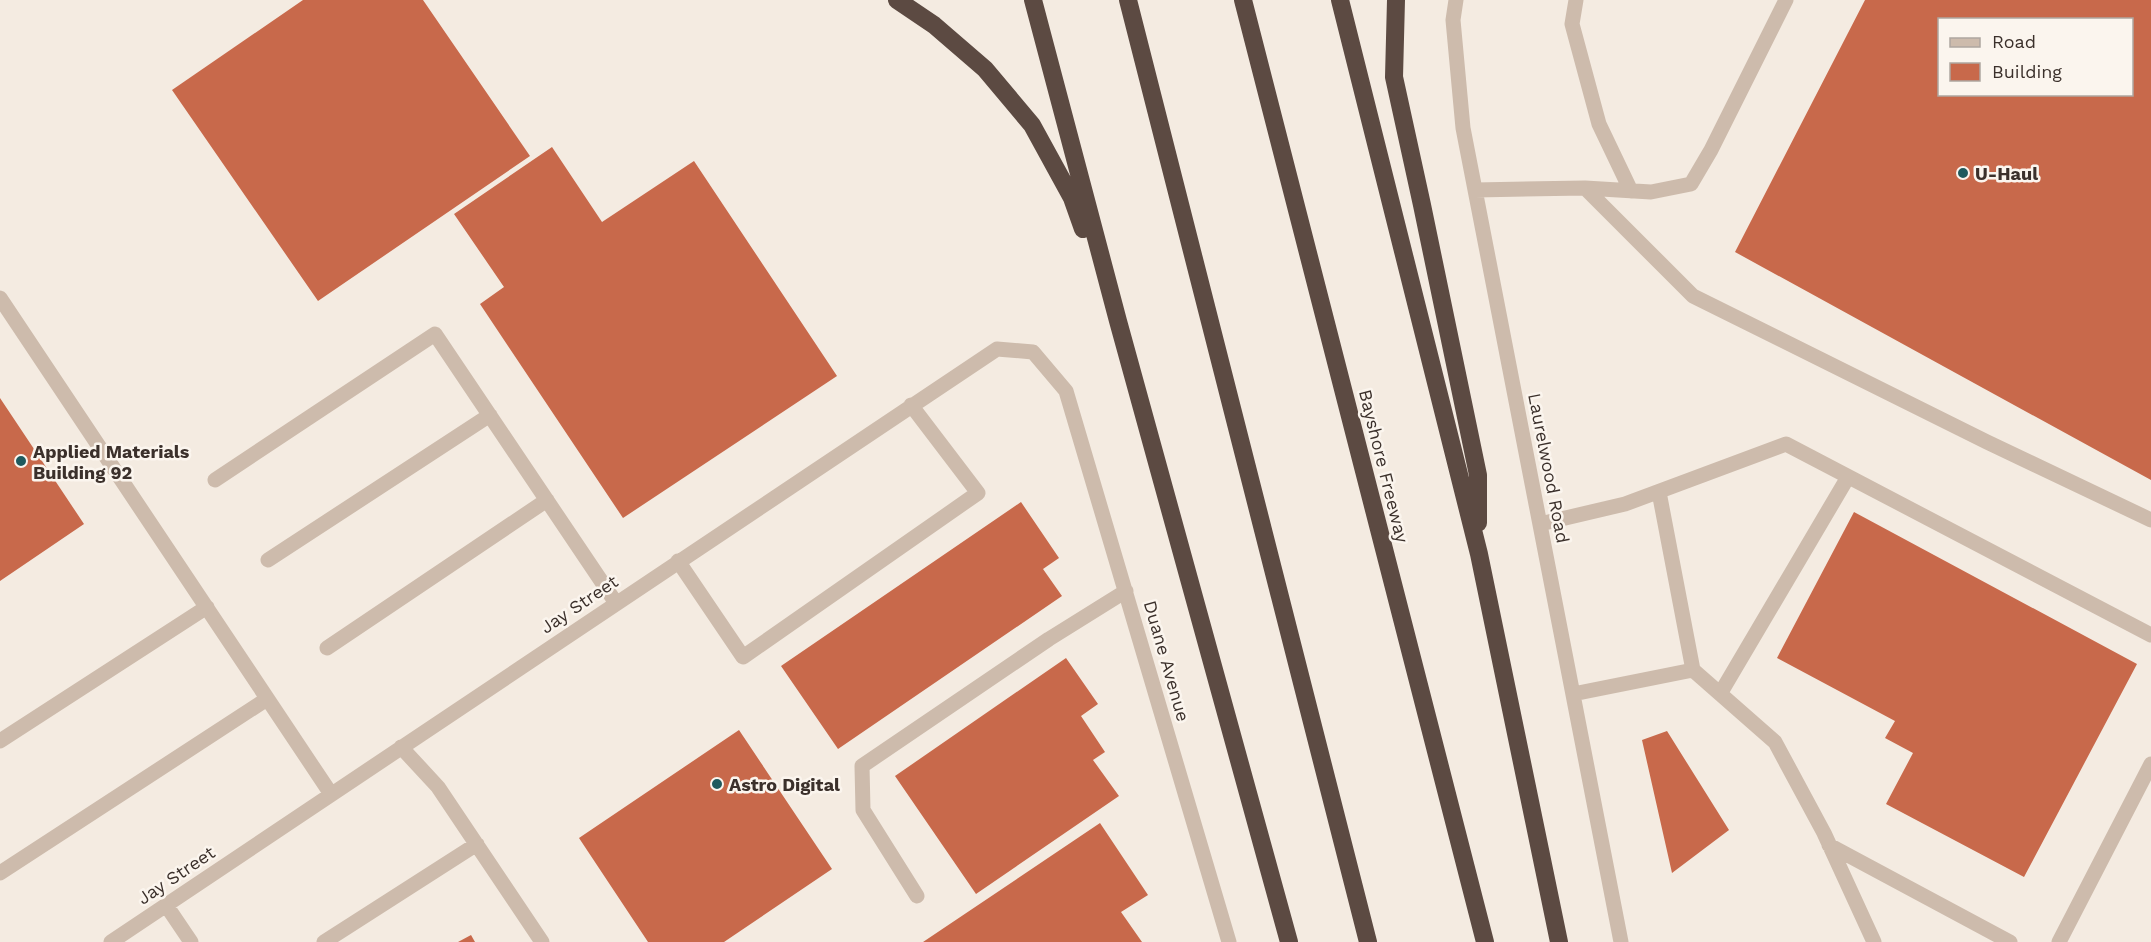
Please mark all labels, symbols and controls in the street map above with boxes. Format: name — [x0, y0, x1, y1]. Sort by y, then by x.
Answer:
legend — [1938, 18, 2133, 96]
text: Road — [1992, 31, 2036, 52]
text: Building — [1992, 61, 2062, 82]
place label: U-Haul — [1975, 163, 2038, 184]
marker: U-Haul — [1956, 166, 1970, 180]
street label: Bayshore Freeway — [1355, 387, 1413, 545]
street label: Laurelwood Road — [1524, 391, 1574, 545]
place label: Applied Materials Building 92 — [33, 441, 190, 483]
marker: Applied Materials Building 92 — [14, 454, 28, 468]
street label: Jay Street — [536, 570, 622, 638]
street label: Duane Avenue — [1140, 598, 1194, 724]
place label: Astro Digital — [729, 774, 840, 795]
marker: Astro Digital — [710, 777, 724, 791]
street label: Jay Street — [133, 841, 219, 909]

